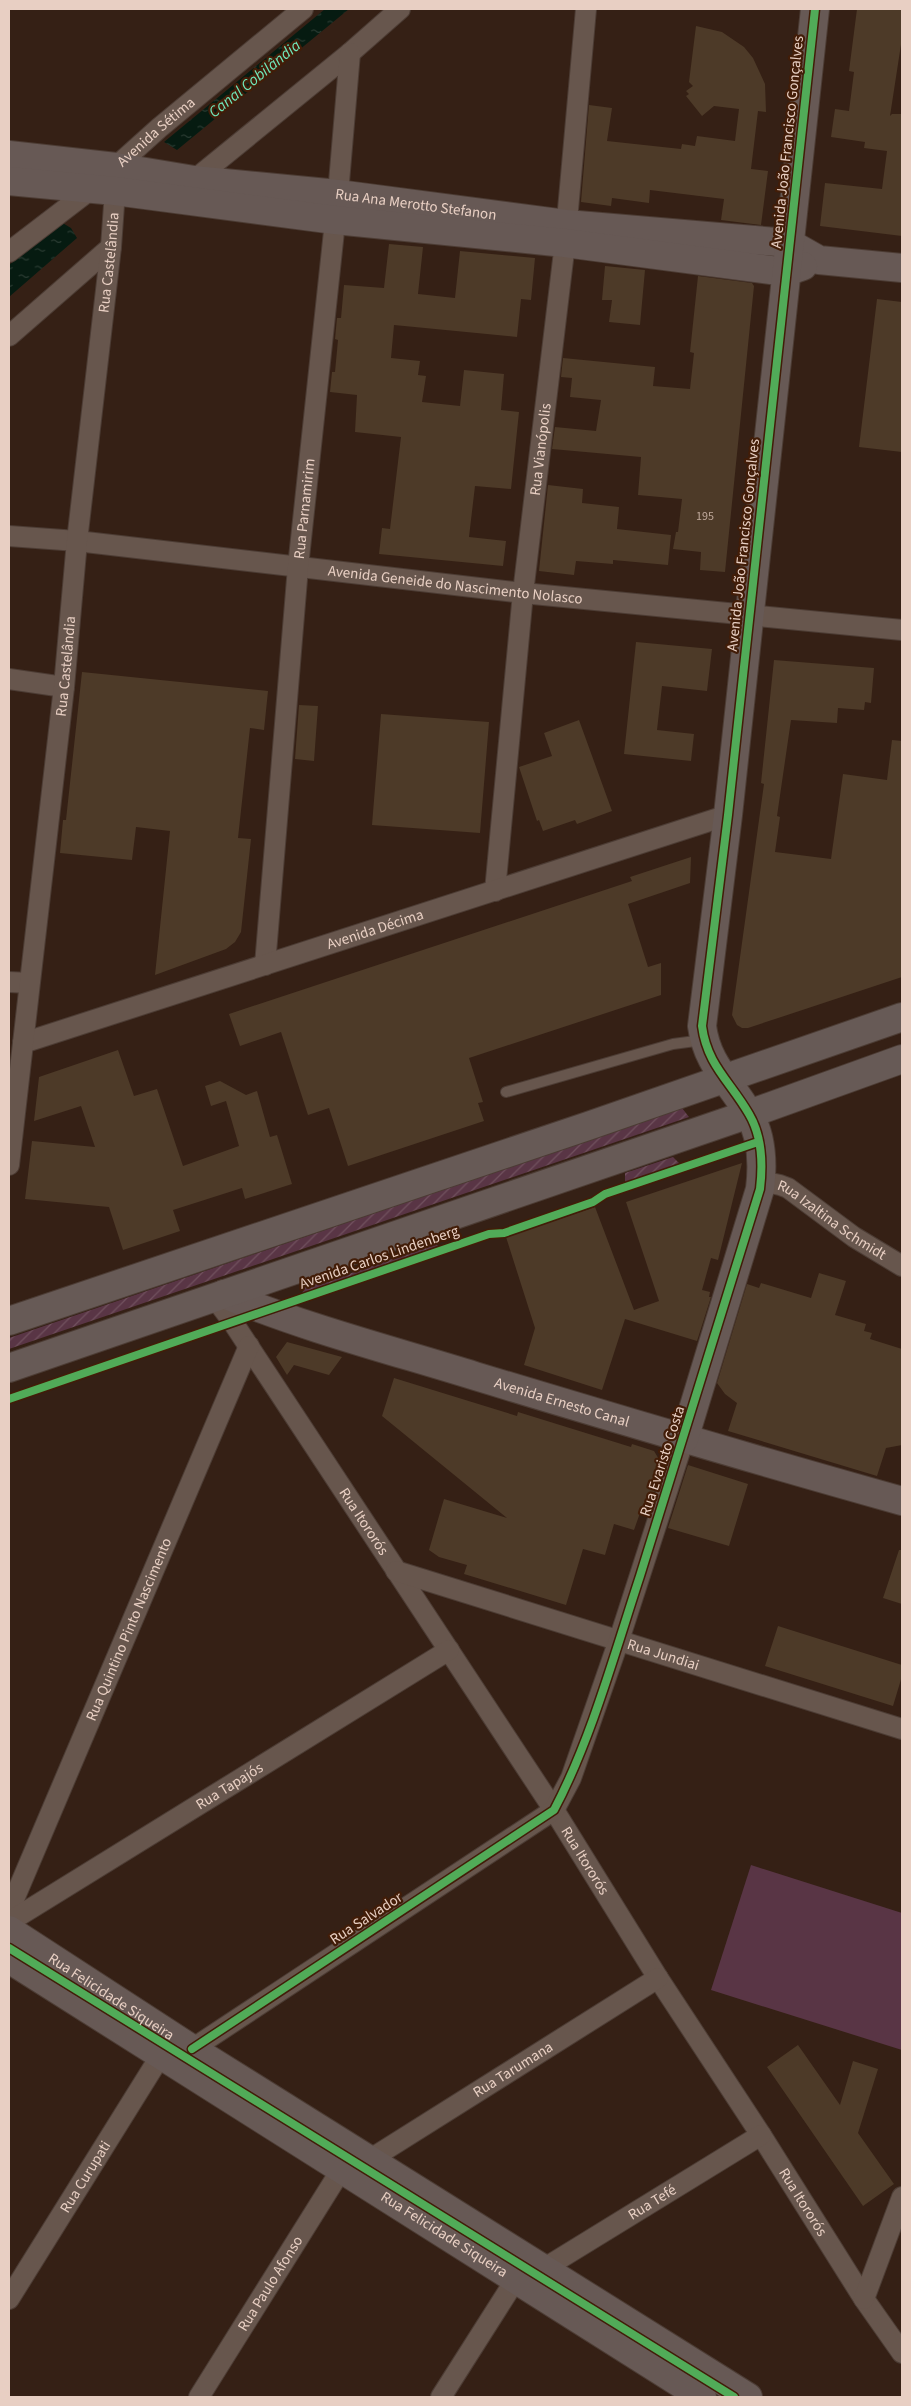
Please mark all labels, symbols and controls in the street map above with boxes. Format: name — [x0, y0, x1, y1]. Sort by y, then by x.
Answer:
water label: Canal Cobilândia — [204, 34, 306, 123]
street label: Avenida João Francisco Gonçalves — [766, 35, 809, 249]
street label: Avenida Sétima — [113, 92, 200, 172]
street label: Rua Ana Merotto Stefanon — [334, 184, 498, 226]
street label: Rua Castelândia — [93, 212, 124, 314]
street label: Rua Vianópolis — [525, 402, 557, 497]
street label: Avenida João Francisco Gonçalves — [722, 438, 765, 652]
street label: Rua Parnamirim — [289, 457, 321, 560]
house number: 195 — [696, 508, 714, 525]
street label: Avenida Geneide do Nascimento Nolasco — [327, 560, 584, 610]
street label: Rua Castelândia — [51, 615, 81, 718]
street label: Avenida Décima — [324, 904, 426, 955]
street label: Rua Izaltina Schmidt — [774, 1175, 890, 1265]
street label: Avenida Carlos Lindenberg — [297, 1220, 462, 1295]
street label: Avenida Ernesto Canal — [492, 1372, 632, 1433]
street label: Rua Evaristo Costa — [635, 1403, 690, 1519]
street label: Rua Itororós — [334, 1484, 393, 1560]
street label: Rua Quintino Pinto Nascimento — [81, 1535, 177, 1724]
street label: Rua Jundiai — [625, 1634, 702, 1676]
street label: Rua Tapajós — [192, 1757, 267, 1815]
street label: Rua Itororós — [556, 1823, 614, 1899]
street label: Rua Salvador — [326, 1887, 407, 1950]
street label: Rua Felicidade Siqueira — [44, 1948, 178, 2046]
street label: Rua Tarumana — [469, 2037, 557, 2103]
street label: Rua Curupati — [55, 2137, 116, 2217]
street label: Rua Itororós — [773, 2164, 832, 2240]
street label: Rua Tefé — [624, 2179, 681, 2225]
street label: Rua Felicidade Siqueira — [377, 2187, 512, 2283]
street label: Rua Paulo Afonso — [233, 2232, 308, 2335]

